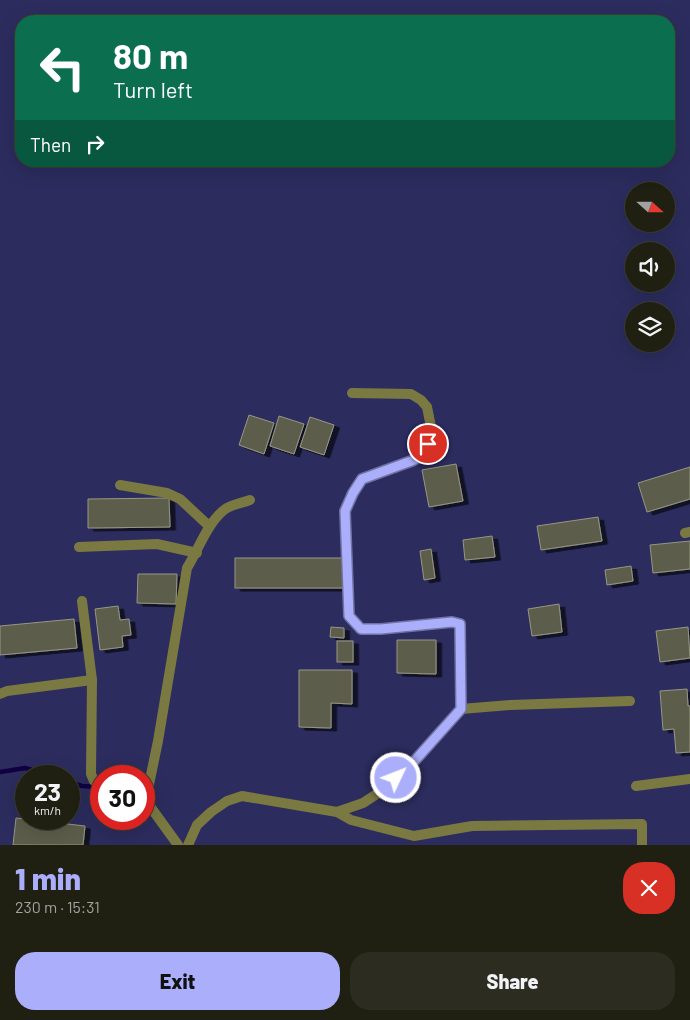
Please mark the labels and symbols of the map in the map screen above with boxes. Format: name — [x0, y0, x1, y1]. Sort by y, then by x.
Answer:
north arrow — [625, 182, 675, 232]
pin — [407, 423, 449, 465]
position arrow — [369, 751, 421, 803]
speed limit sign: 30 — [90, 765, 155, 830]

